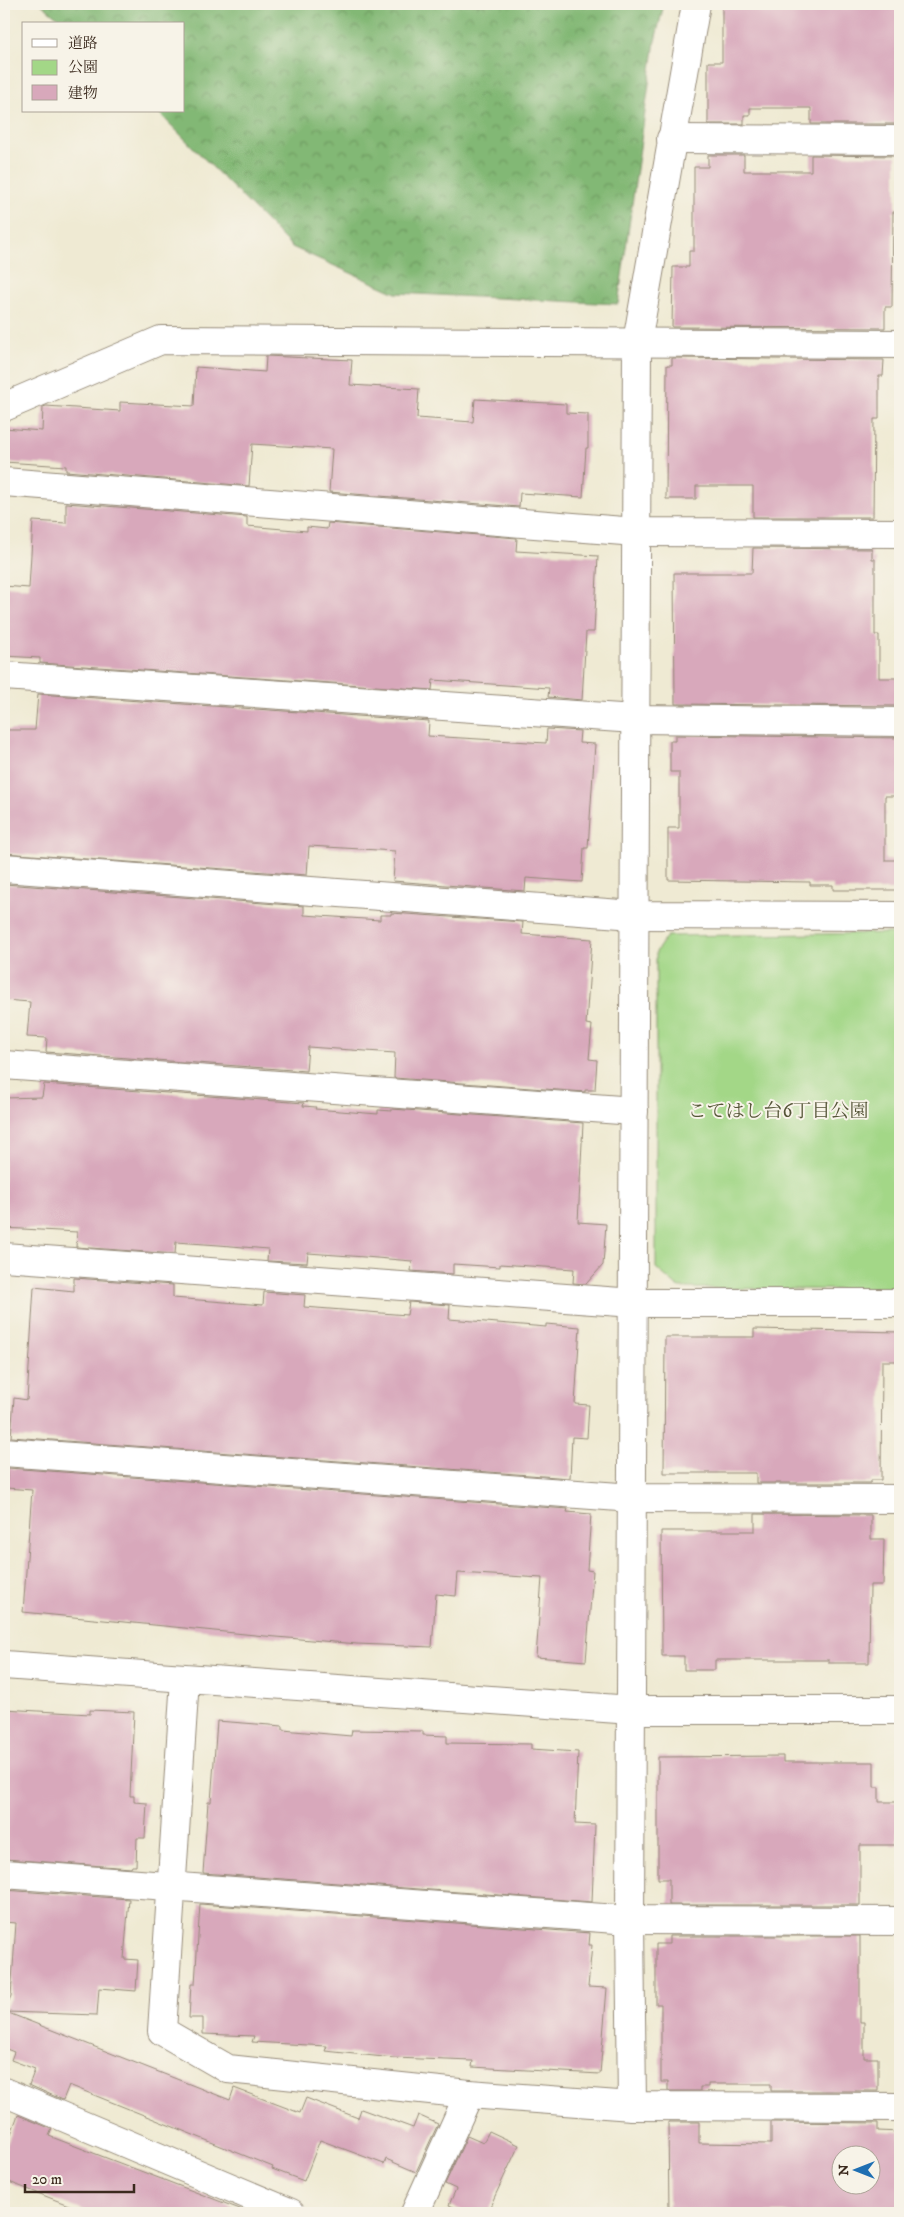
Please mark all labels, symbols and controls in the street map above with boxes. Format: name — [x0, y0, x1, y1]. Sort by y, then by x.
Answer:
legend — [22, 22, 185, 112]
text: 道路 — [68, 34, 98, 53]
text: 公園 — [68, 58, 98, 77]
text: 建物 — [68, 84, 98, 103]
park label: こてはし台6丁目公園 — [688, 1100, 868, 1123]
north arrow — [832, 2144, 882, 2194]
scale bar — [25, 2162, 134, 2194]
text: N — [835, 2164, 853, 2176]
text: 20 m — [32, 2170, 62, 2189]

